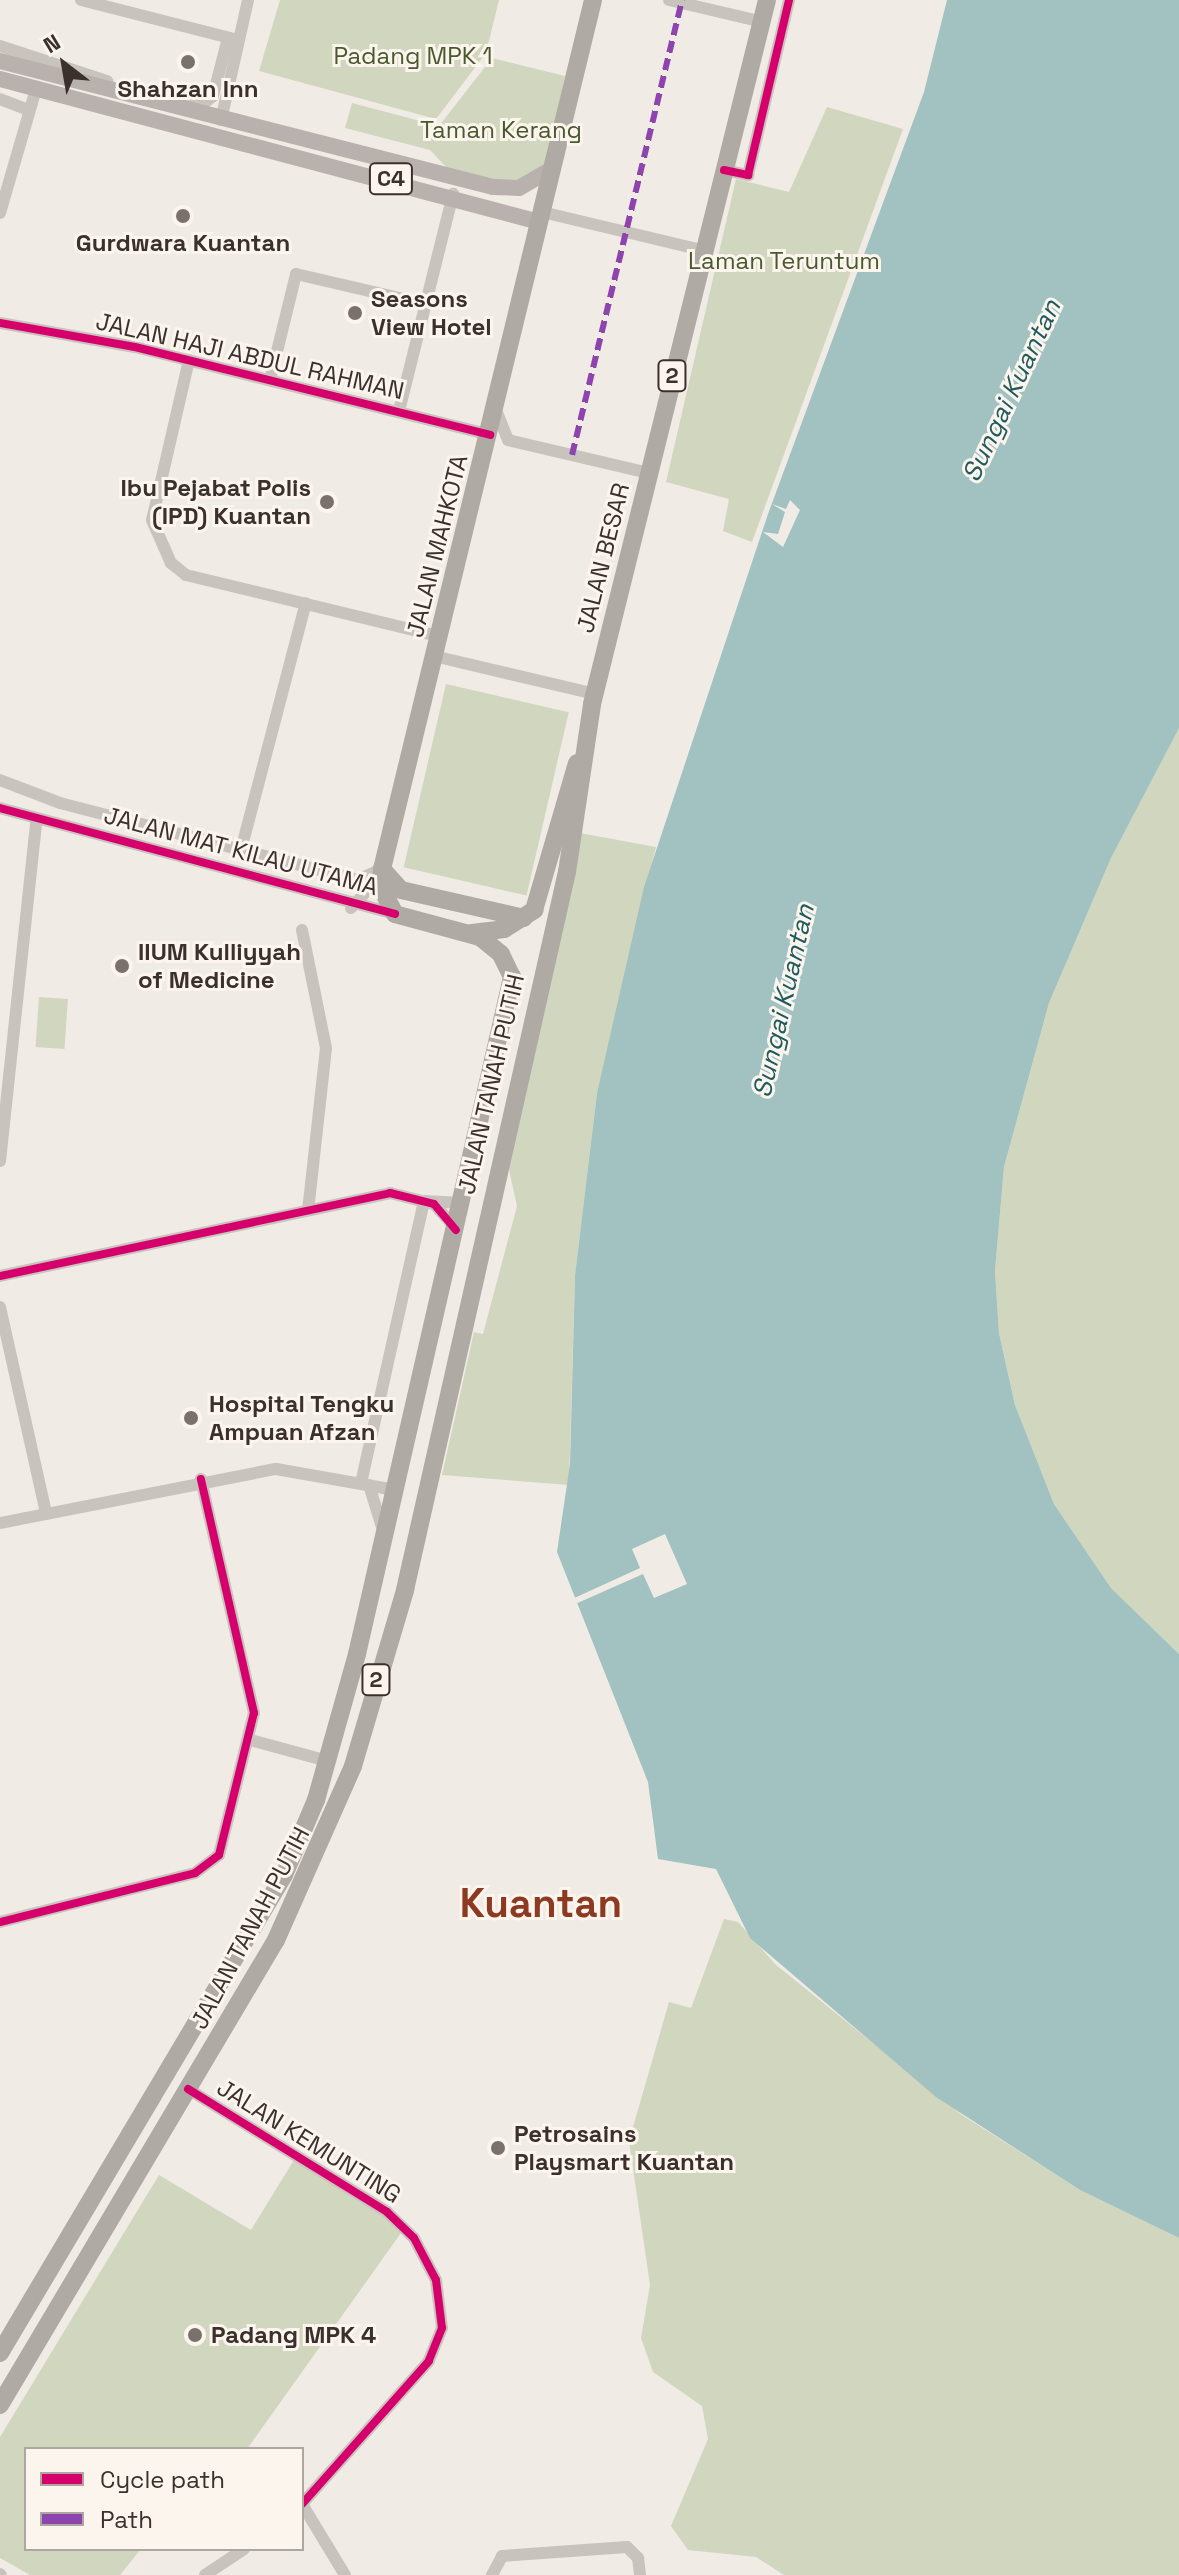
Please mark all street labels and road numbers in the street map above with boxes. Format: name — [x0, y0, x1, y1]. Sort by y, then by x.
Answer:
road number: C4 — [367, 161, 415, 197]
street label: JALAN HAJI ABDUL RAHMAN — [93, 306, 407, 406]
road number: 2 — [656, 358, 688, 394]
street label: JALAN MAHKOTA — [400, 452, 474, 640]
street label: JALAN BESAR — [570, 480, 636, 636]
street label: JALAN MAT KILAU UTAMA — [101, 800, 381, 902]
street label: JALAN TANAH PUTIH — [452, 971, 530, 1197]
road number: 2 — [360, 1662, 392, 1698]
street label: JALAN TANAH PUTIH — [184, 1822, 316, 2034]
street label: JALAN KEMUNTING — [212, 2073, 406, 2209]

